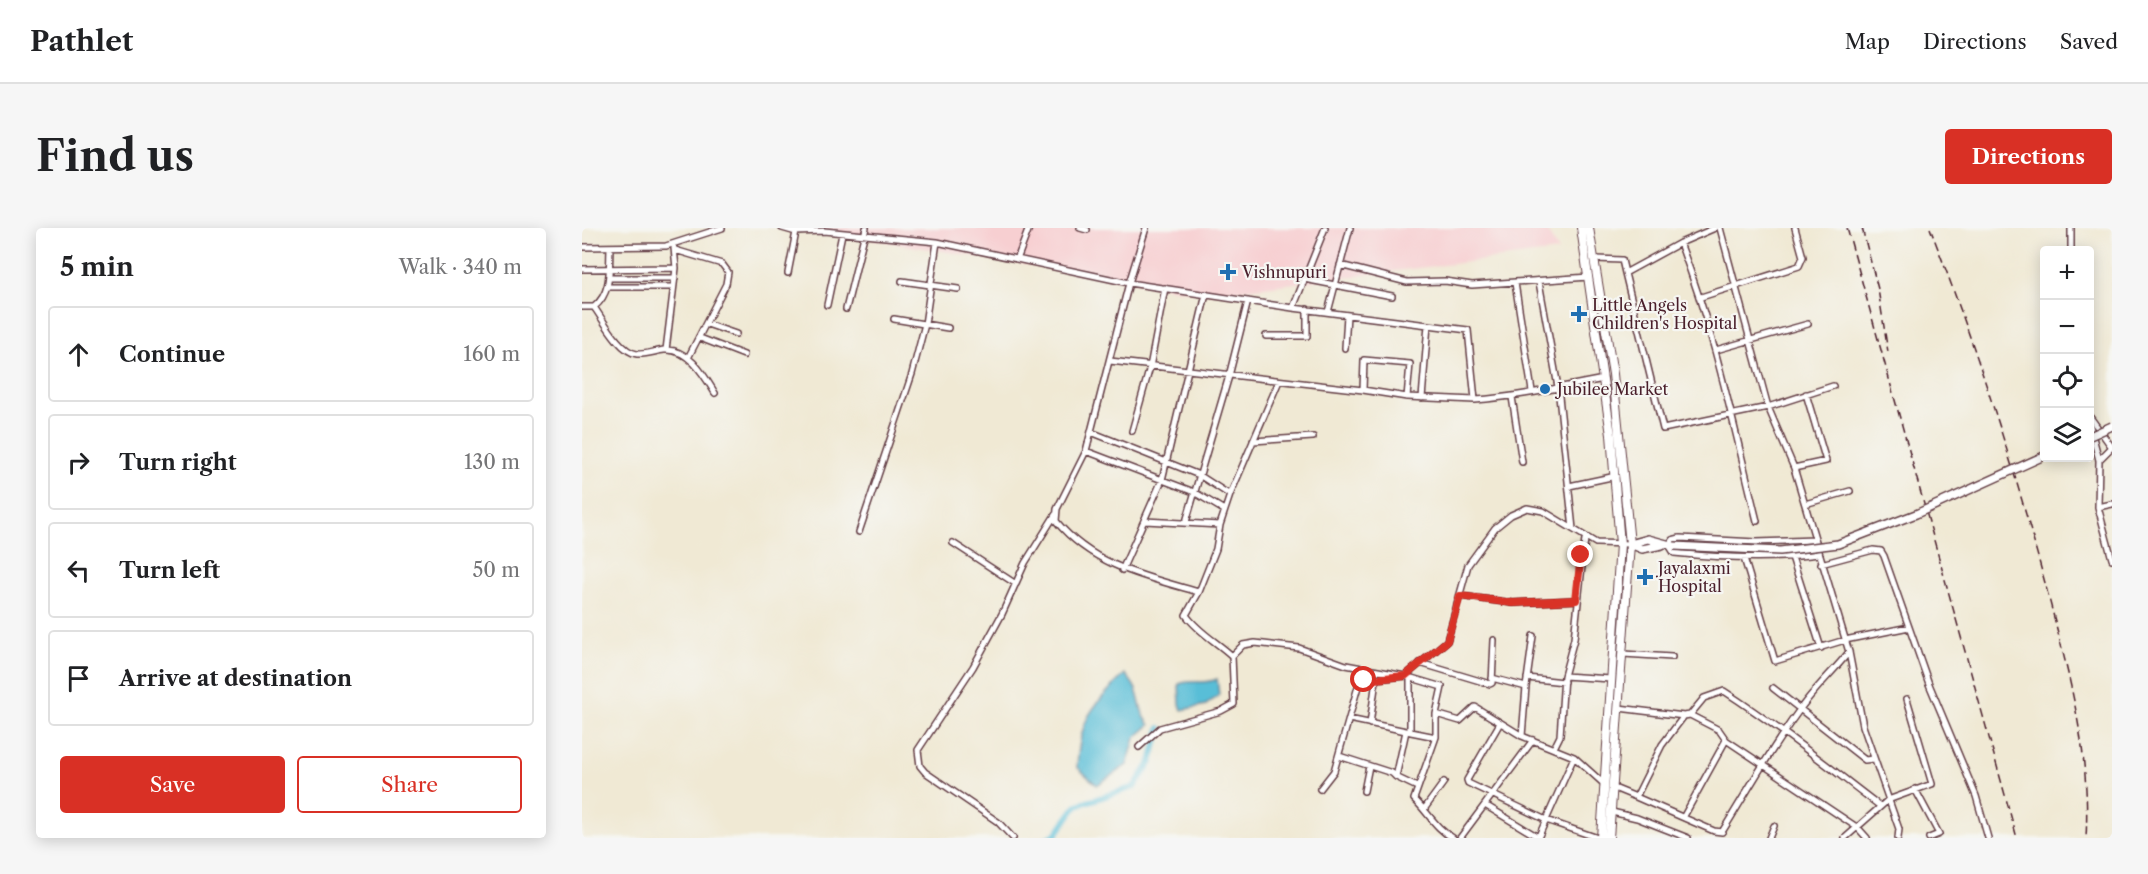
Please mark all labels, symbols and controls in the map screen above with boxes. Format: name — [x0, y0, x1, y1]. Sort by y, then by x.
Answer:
text: Pathlet — [30, 24, 133, 58]
text: Map — [1845, 29, 1890, 54]
text: Directions — [1923, 29, 2027, 54]
text: Saved — [2060, 29, 2118, 54]
button: Directions — [1945, 129, 2112, 184]
text: Find us — [36, 130, 194, 182]
map controls — [2040, 246, 2094, 462]
button: + — [2040, 246, 2094, 300]
text: 5 min — [60, 251, 134, 283]
text: Walk · 340 m — [399, 255, 522, 279]
place label: Vishnupuri — [1241, 262, 1327, 282]
marker: Vishnupuri — [1219, 263, 1237, 281]
place label: Little Angels Children's Hospital — [1592, 295, 1737, 333]
button: − — [2040, 300, 2094, 354]
marker: Little Angels Children's Hospital — [1570, 305, 1588, 323]
icon: ahead — [62, 338, 95, 371]
text: Continue — [119, 341, 225, 368]
text: 160 m — [463, 342, 520, 366]
button: locate — [2040, 354, 2094, 408]
place label: Jubilee Market — [1554, 379, 1669, 399]
marker: Jubilee Market — [1538, 382, 1552, 396]
button: layers — [2040, 408, 2094, 462]
icon: right — [62, 446, 95, 479]
text: Turn right — [119, 449, 237, 476]
text: 130 m — [464, 450, 520, 474]
route end — [1567, 541, 1593, 567]
icon: left — [62, 554, 95, 587]
text: Turn left — [119, 557, 220, 584]
text: 50 m — [473, 558, 520, 582]
place label: Jayalaxmi Hospital — [1655, 558, 1731, 596]
marker: Jayalaxmi Hospital — [1636, 568, 1654, 586]
icon: arrive — [62, 662, 95, 695]
text: Arrive at destination — [119, 665, 352, 692]
route start — [1350, 666, 1376, 692]
button: Save — [60, 756, 285, 813]
button: Share — [297, 756, 522, 813]

